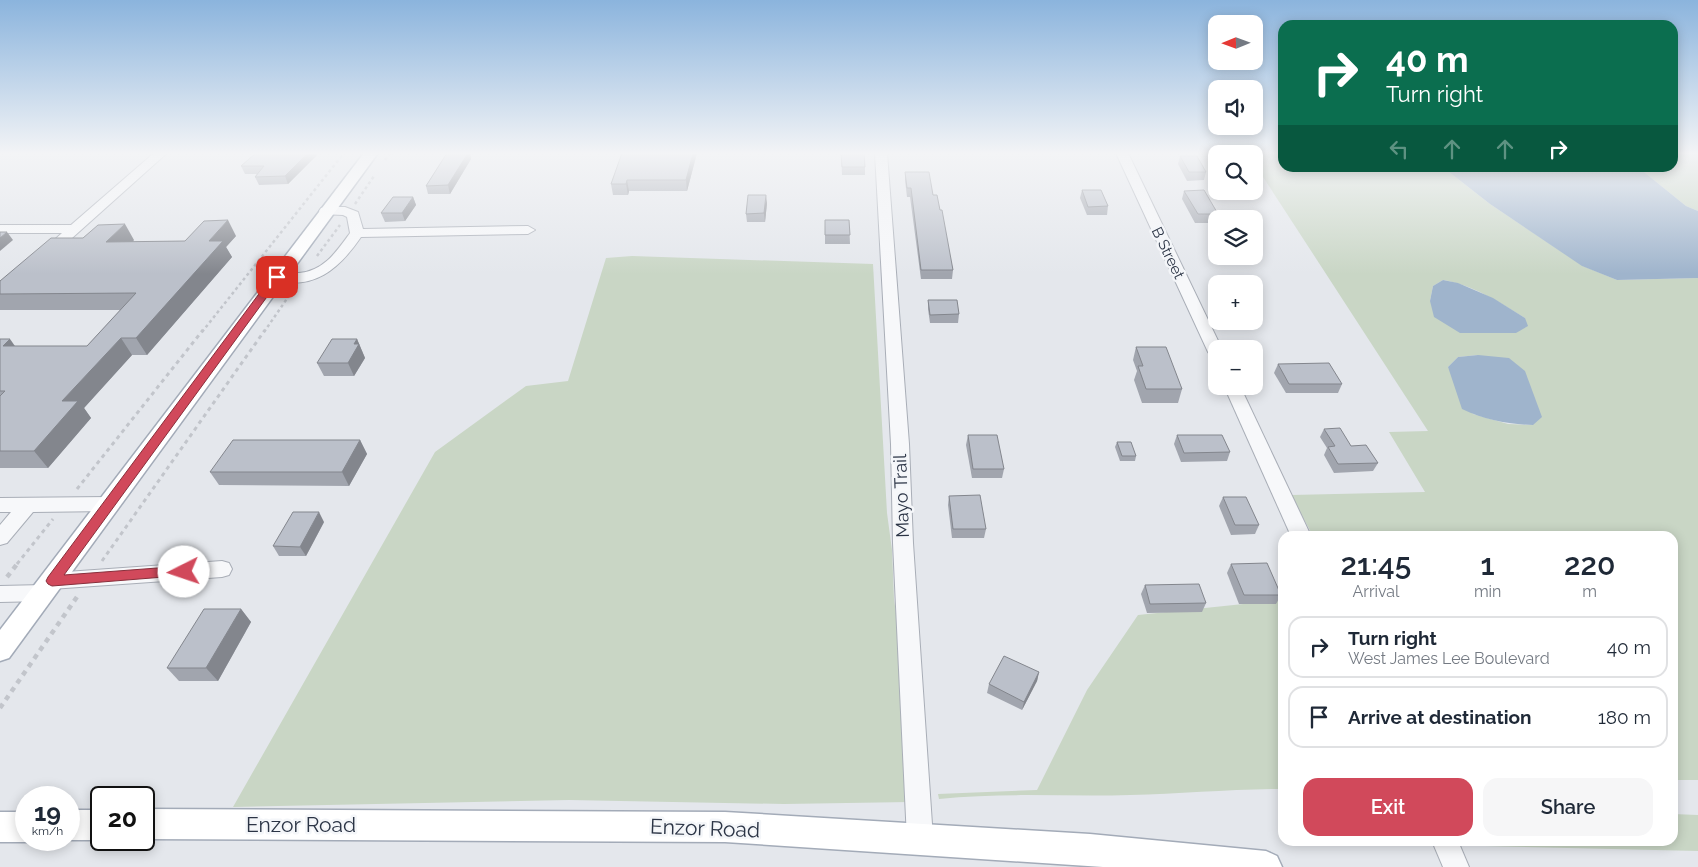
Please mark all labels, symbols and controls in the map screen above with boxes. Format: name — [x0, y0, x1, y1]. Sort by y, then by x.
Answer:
north arrow — [1208, 15, 1262, 70]
map controls — [1208, 15, 1263, 395]
text: 40 m — [1386, 39, 1468, 80]
icon: right — [1303, 40, 1368, 105]
button: sound — [1208, 80, 1263, 135]
text: Turn right — [1386, 81, 1483, 107]
icon: left — [1385, 135, 1413, 163]
icon: ahead — [1438, 135, 1466, 163]
icon: ahead — [1491, 135, 1519, 163]
icon: right — [1544, 135, 1572, 163]
button: search — [1208, 145, 1263, 200]
button: layers — [1208, 210, 1263, 265]
street label: B Street — [1148, 224, 1188, 282]
pin — [256, 256, 298, 298]
icon: arrive — [263, 263, 291, 291]
button: + — [1208, 275, 1263, 330]
button: − — [1208, 340, 1263, 395]
street label: Mayo Trail — [889, 454, 913, 538]
position arrow — [157, 545, 209, 597]
text: 21:45 — [1341, 547, 1411, 582]
text: 1 — [1481, 547, 1495, 582]
text: 220 — [1564, 547, 1615, 582]
text: Arrival — [1352, 582, 1399, 601]
text: min — [1474, 582, 1501, 601]
text: m — [1582, 582, 1597, 601]
text: Turn right — [1348, 627, 1437, 649]
icon: right — [1305, 633, 1333, 661]
text: 40 m — [1607, 636, 1651, 658]
text: West James Lee Boulevard — [1348, 649, 1550, 668]
icon: arrive — [1305, 703, 1333, 731]
text: Arrive at destination — [1348, 706, 1532, 728]
text: 180 m — [1598, 706, 1651, 728]
button: Exit — [1303, 778, 1473, 836]
button: Share — [1483, 778, 1653, 836]
speed limit sign: 20 — [90, 786, 155, 851]
text: 19 — [34, 797, 61, 827]
street label: Enzor Road — [246, 812, 356, 837]
street label: Enzor Road — [650, 814, 760, 842]
text: km/h — [32, 824, 63, 838]

